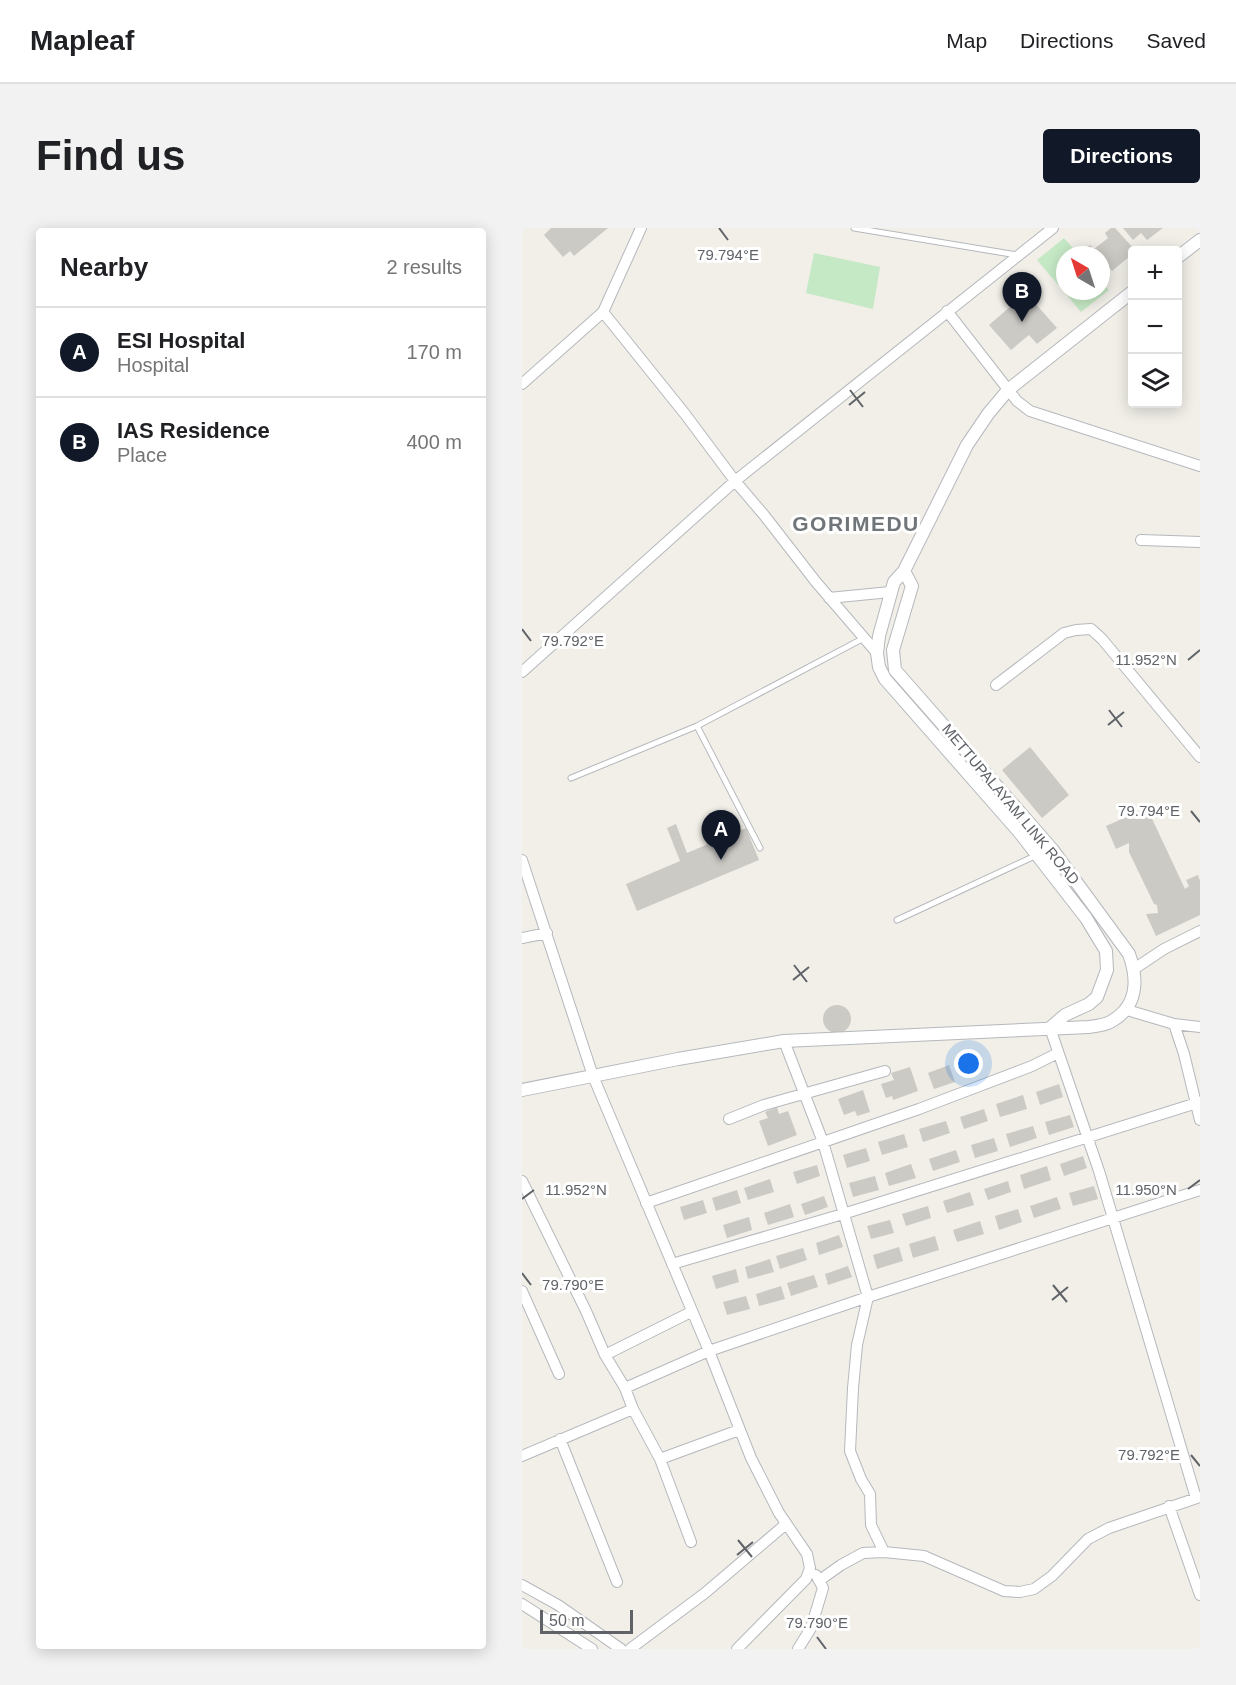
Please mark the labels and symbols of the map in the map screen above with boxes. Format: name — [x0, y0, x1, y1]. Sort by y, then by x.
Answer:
text: 79.794°E — [697, 246, 759, 263]
north arrow — [1056, 246, 1110, 300]
pin: B — [1002, 272, 1042, 322]
district label: GORIMEDU — [792, 512, 920, 535]
text: 79.792°E — [542, 632, 604, 649]
text: 11.952°N — [1115, 651, 1177, 668]
street label: METTUPALAYAM LINK ROAD — [939, 720, 1083, 888]
text: 79.794°E — [1118, 802, 1180, 819]
pin: A — [702, 810, 740, 860]
your location — [954, 1049, 983, 1078]
text: 11.952°N — [545, 1181, 607, 1198]
text: 11.950°N — [1115, 1181, 1177, 1198]
text: 79.790°E — [542, 1276, 604, 1293]
text: 79.792°E — [1118, 1446, 1180, 1463]
scale bar — [540, 1607, 633, 1634]
text: 79.790°E — [786, 1614, 848, 1631]

